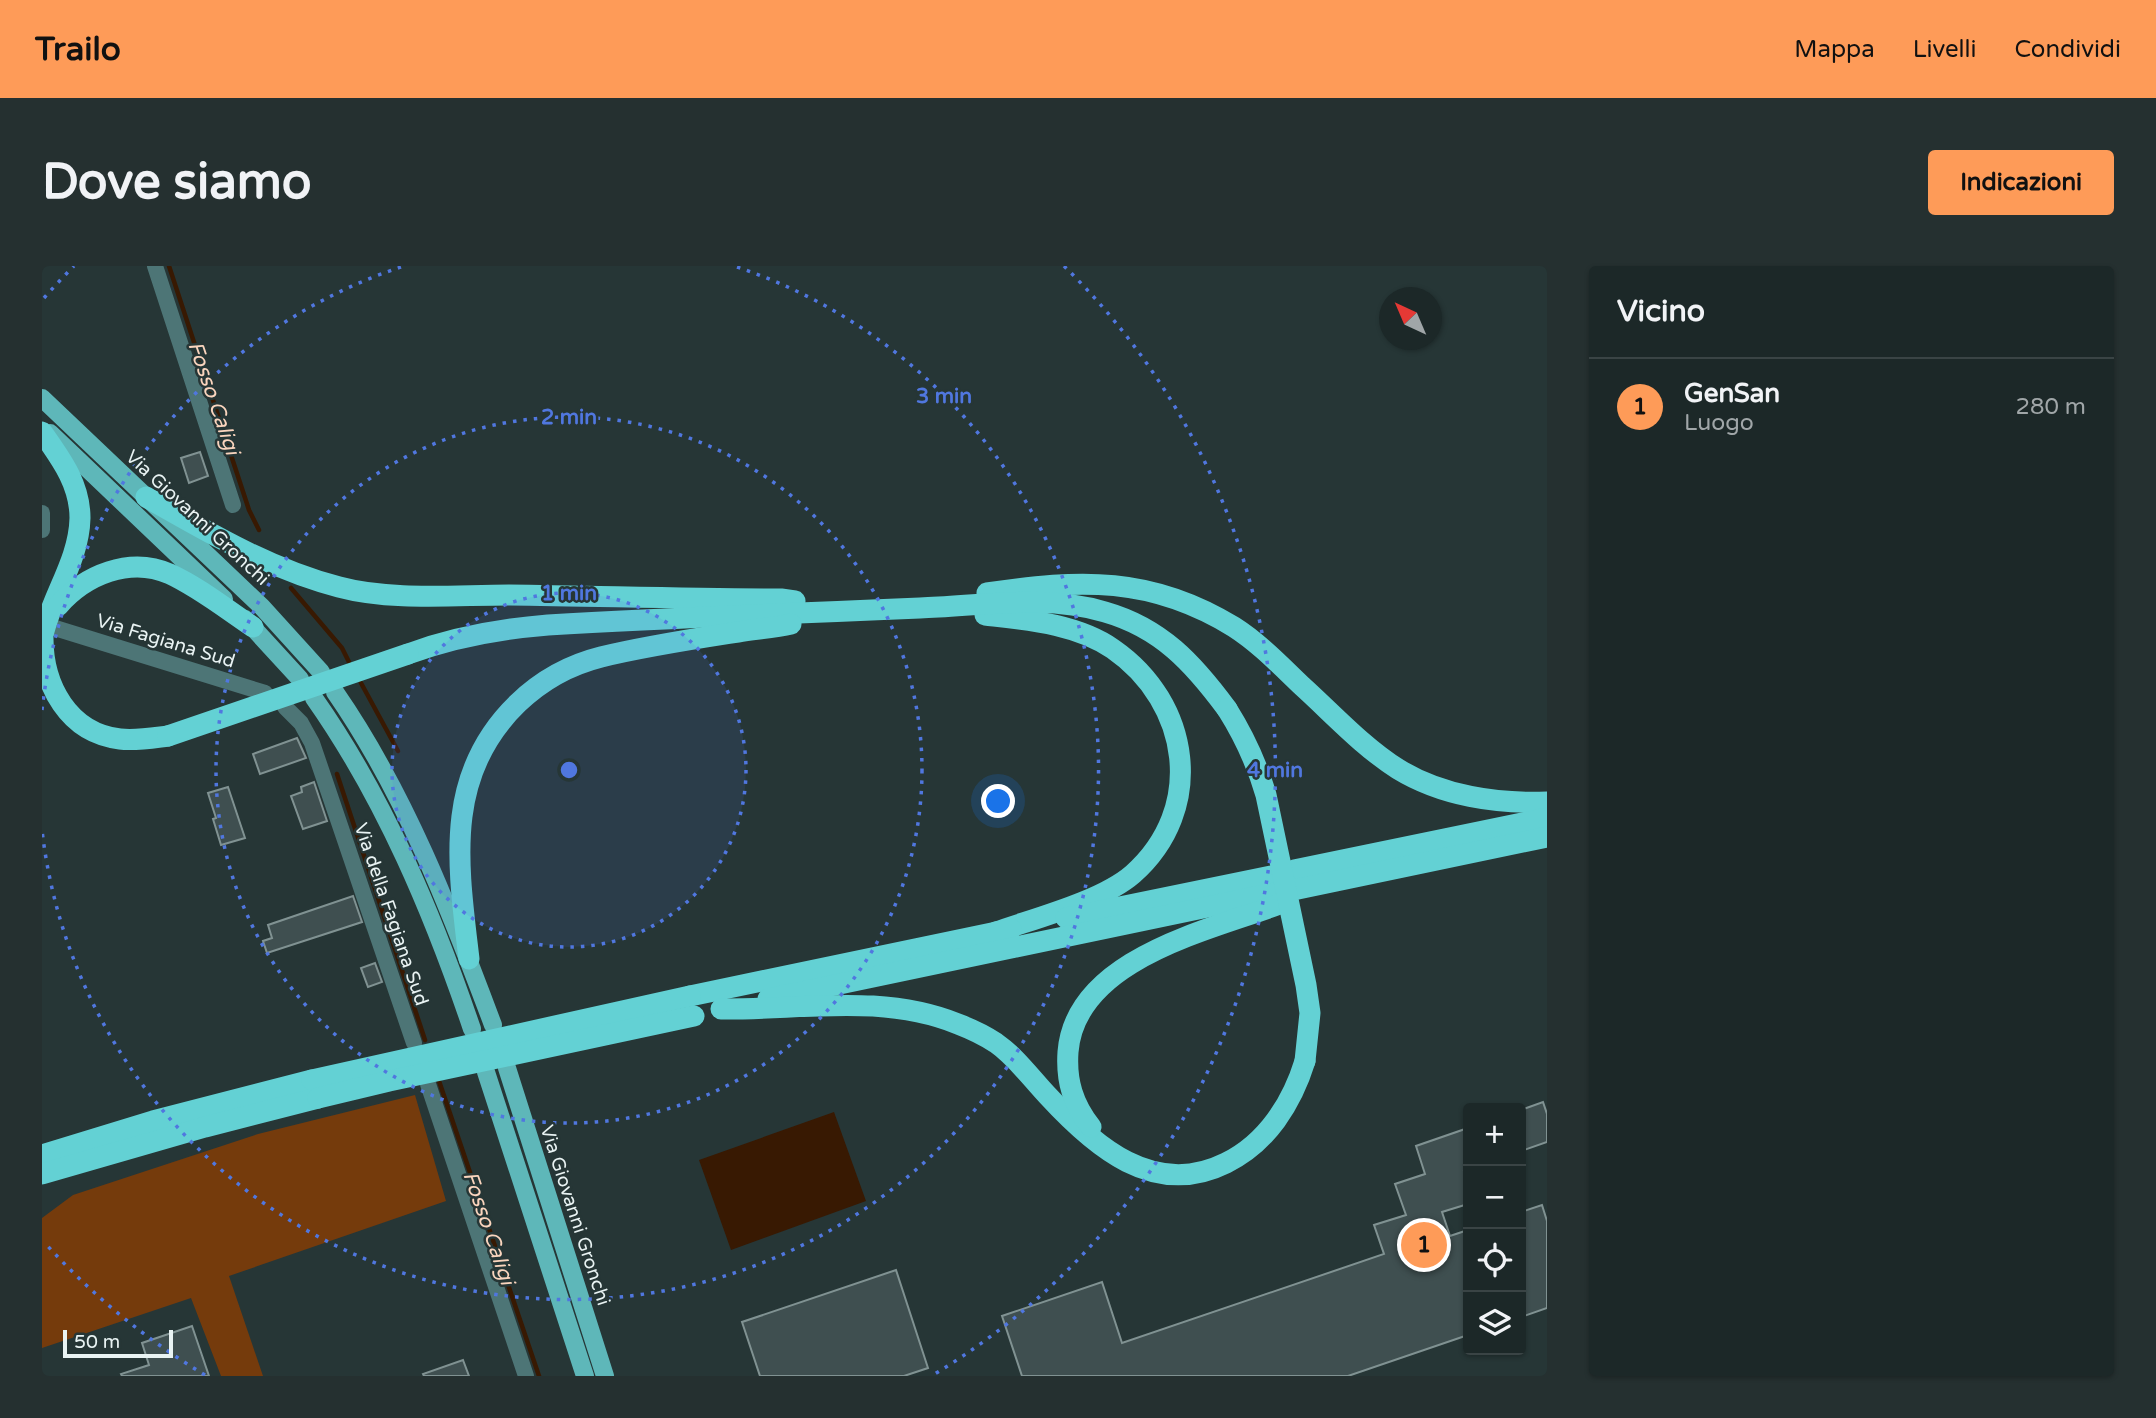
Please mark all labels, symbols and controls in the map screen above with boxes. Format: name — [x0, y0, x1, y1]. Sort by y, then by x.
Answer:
text: Trailo — [35, 30, 121, 69]
text: Mappa — [1794, 35, 1875, 64]
text: Livelli — [1913, 35, 1977, 64]
text: Condividi — [2015, 35, 2121, 64]
button: Indicazioni — [1928, 150, 2114, 215]
text: Dove siamo — [42, 153, 311, 212]
north arrow — [1379, 287, 1442, 350]
text: Vicino — [1617, 293, 1705, 330]
water label: Fosso Caligi — [182, 338, 246, 461]
text: GenSan — [1684, 378, 1780, 409]
text: 3 min — [916, 384, 972, 409]
text: 1 — [1633, 393, 1647, 421]
text: 280 m — [2016, 393, 2086, 421]
text: 2 min — [541, 405, 597, 430]
text: Luogo — [1684, 409, 1754, 437]
street label: Via Giovanni Gronchi — [121, 445, 274, 590]
text: 1 min — [541, 581, 597, 606]
street label: Via Fagiana Sud — [94, 609, 238, 672]
centre of rings — [557, 758, 581, 782]
text: 4 min — [1247, 758, 1303, 783]
your location — [981, 784, 1015, 818]
street label: Via della Fagiana Sud — [349, 820, 433, 1009]
map controls — [1463, 1103, 1526, 1355]
button: + — [1463, 1103, 1526, 1166]
street label: Via Giovanni Gronchi — [535, 1122, 615, 1308]
button: − — [1463, 1166, 1526, 1229]
water label: Fosso Caligi — [457, 1168, 521, 1291]
pin: 1 — [1401, 1219, 1447, 1271]
button: locate — [1463, 1229, 1526, 1292]
button: layers — [1463, 1292, 1526, 1355]
scale bar — [63, 1327, 173, 1359]
text: 50 m — [74, 1331, 120, 1353]

